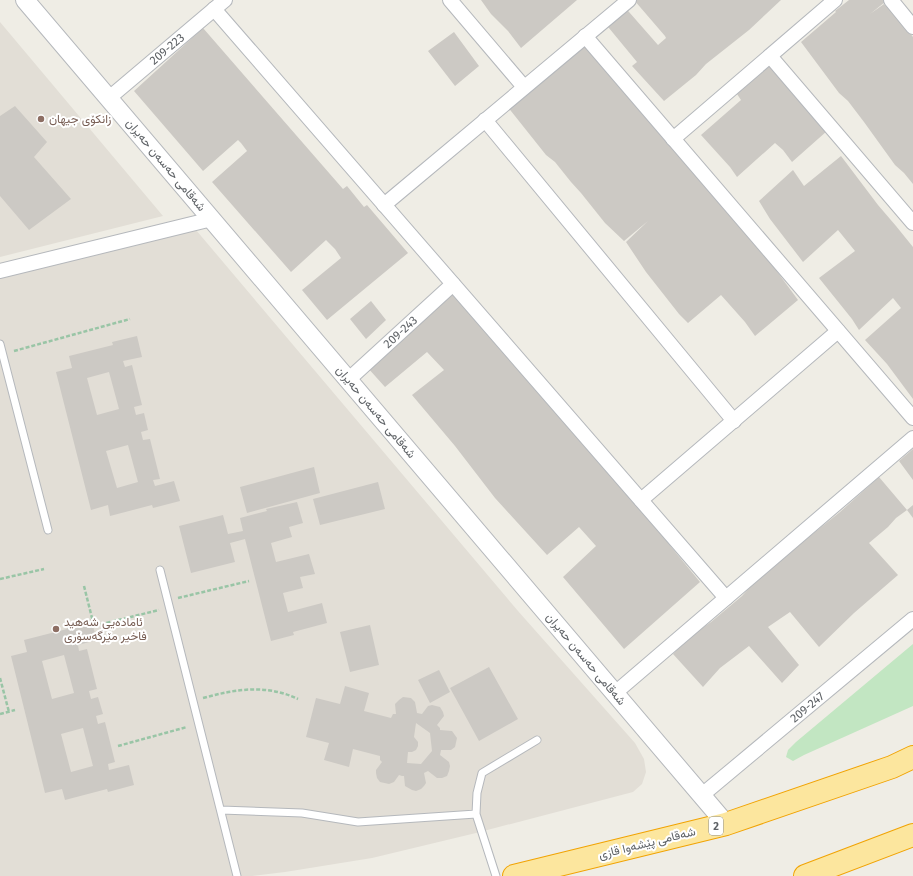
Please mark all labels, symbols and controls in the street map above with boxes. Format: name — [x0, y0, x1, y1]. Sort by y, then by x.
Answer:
street label: 209-223 — [147, 30, 187, 67]
place label: زانکۆی جیھان — [49, 112, 111, 127]
marker: زانکۆی جیھان — [36, 114, 46, 124]
street label: شەقامی حەسەن حەیران — [122, 116, 209, 215]
street label: 209-243 — [381, 313, 420, 351]
street label: شەقامی حەسەن حەیران — [332, 363, 419, 462]
street label: شەقامی حەسەن حەیران — [542, 610, 629, 709]
place label: ئامادەیی شەهید فاخیر مێرگەسۆری — [64, 615, 147, 644]
marker: ئامادەیی شەهید فاخیر مێرگەسۆری — [51, 624, 61, 634]
street label: 209-247 — [787, 689, 827, 725]
road number: 2 — [709, 817, 723, 835]
street label: شەقامی پێشەوا قازی — [597, 824, 697, 863]

